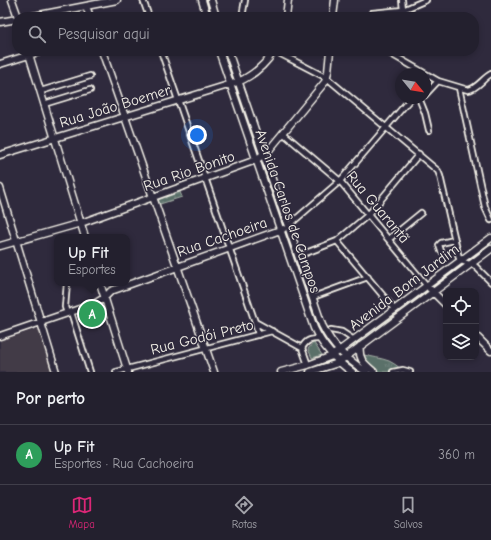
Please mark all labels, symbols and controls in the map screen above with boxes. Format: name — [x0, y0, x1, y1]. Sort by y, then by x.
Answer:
search box — [12, 12, 479, 56]
icon: search — [26, 23, 48, 45]
text: Pesquisar aqui — [58, 25, 150, 43]
north arrow — [395, 68, 431, 104]
street label: Rua João Boemer — [57, 81, 173, 131]
your location — [187, 125, 207, 145]
street label: Avenida Carlos de Campos — [252, 127, 324, 295]
street label: Rua Rio Bonito — [141, 147, 237, 195]
street label: Rua Guarantã — [343, 167, 413, 247]
street label: Rua Cachoeira — [175, 213, 269, 261]
popup — [54, 234, 130, 286]
street label: Avenida Bom Jardim — [345, 240, 463, 334]
text: Up Fit — [68, 244, 109, 262]
text: Esportes — [68, 262, 116, 277]
map controls — [443, 288, 479, 360]
button: locate — [443, 288, 479, 324]
pin: A — [79, 299, 105, 329]
street label: Rua Godói Preto — [149, 315, 256, 359]
button: layers — [443, 324, 479, 360]
text: Por perto — [16, 389, 85, 408]
text: Up Fit — [54, 438, 94, 456]
text: A — [25, 447, 33, 462]
text: 360 m — [438, 447, 475, 462]
text: Esportes · Rua Cachoeira — [54, 456, 194, 471]
tab: Mapa — [68, 494, 95, 531]
tab: Rotas — [232, 494, 257, 531]
tab: Salvos — [394, 494, 423, 531]

